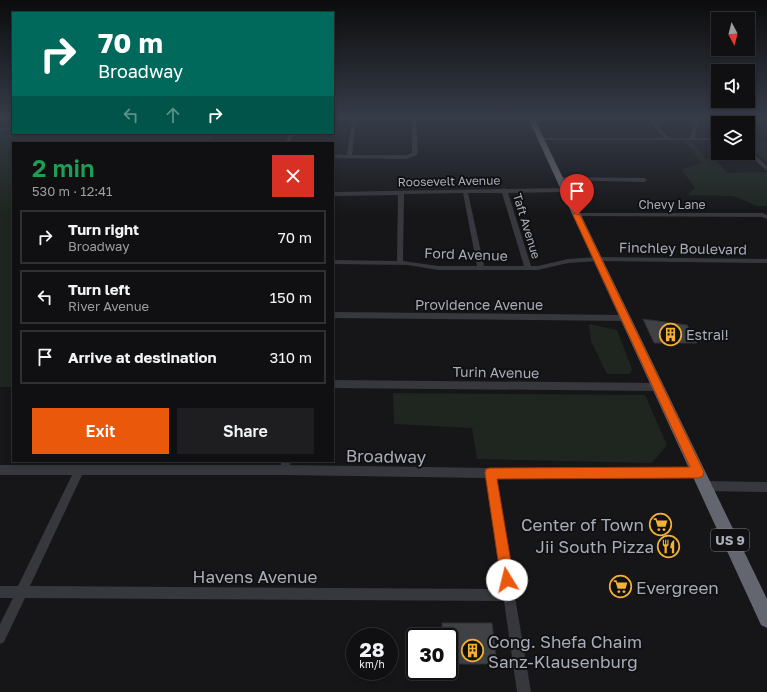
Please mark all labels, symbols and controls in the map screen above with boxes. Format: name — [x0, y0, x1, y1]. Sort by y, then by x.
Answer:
north arrow — [711, 12, 755, 56]
map controls — [711, 12, 755, 160]
text: 70 m — [98, 26, 163, 59]
icon: right — [32, 28, 84, 80]
text: Broadway — [98, 60, 183, 82]
button: sound — [711, 64, 755, 108]
icon: left — [120, 104, 142, 126]
icon: ahead — [162, 104, 184, 126]
icon: right — [204, 104, 226, 126]
button: layers — [711, 116, 755, 160]
text: 2 min — [32, 153, 94, 182]
button: close — [272, 155, 314, 197]
street label: Roosevelt Avenue — [398, 173, 501, 189]
pin — [560, 174, 594, 215]
icon: arrive — [566, 180, 588, 202]
text: 530 m · 12:41 — [32, 183, 112, 199]
street label: Taft Avenue — [510, 191, 544, 261]
street label: Chevy Lane — [638, 197, 706, 212]
text: Turn right — [68, 220, 139, 238]
icon: right — [34, 226, 56, 248]
text: 70 m — [278, 228, 312, 246]
text: Broadway — [68, 238, 129, 254]
street label: Finchley Boulevard — [619, 238, 747, 258]
street label: Ford Avenue — [424, 244, 508, 264]
text: Turn left — [68, 280, 130, 298]
icon: left — [34, 286, 56, 308]
text: 150 m — [270, 288, 312, 306]
street label: Providence Avenue — [415, 296, 543, 313]
text: River Avenue — [68, 298, 149, 314]
building icon: Estrai! — [658, 321, 684, 347]
place label: Estrai! — [686, 326, 729, 343]
icon: arrive — [34, 346, 56, 368]
text: Arrive at destination — [68, 348, 217, 366]
text: 310 m — [270, 348, 312, 366]
street label: Turin Avenue — [453, 363, 539, 381]
button: Exit — [32, 408, 169, 454]
button: Share — [177, 408, 314, 454]
street label: Broadway — [346, 445, 427, 467]
supermarket icon: Center of Town — [647, 511, 673, 537]
place label: Center of Town — [521, 514, 644, 535]
road number: US 9 — [711, 529, 749, 551]
restaurant icon: Jii South Pizza — [656, 533, 682, 559]
place label: Jii South Pizza — [536, 536, 654, 557]
position arrow — [486, 559, 528, 601]
street label: Havens Avenue — [193, 566, 318, 587]
supermarket icon: Evergreen — [607, 574, 633, 600]
place label: Evergreen — [636, 577, 719, 598]
speed limit sign: 30 — [406, 628, 458, 680]
place label: Cong. Shefa Chaim Sanz-Klausenburg — [488, 631, 642, 672]
text: 28 — [359, 637, 384, 661]
building icon: Cong. Shefa Chaim Sanz-Klausenburg — [459, 638, 485, 664]
text: km/h — [359, 658, 385, 670]

